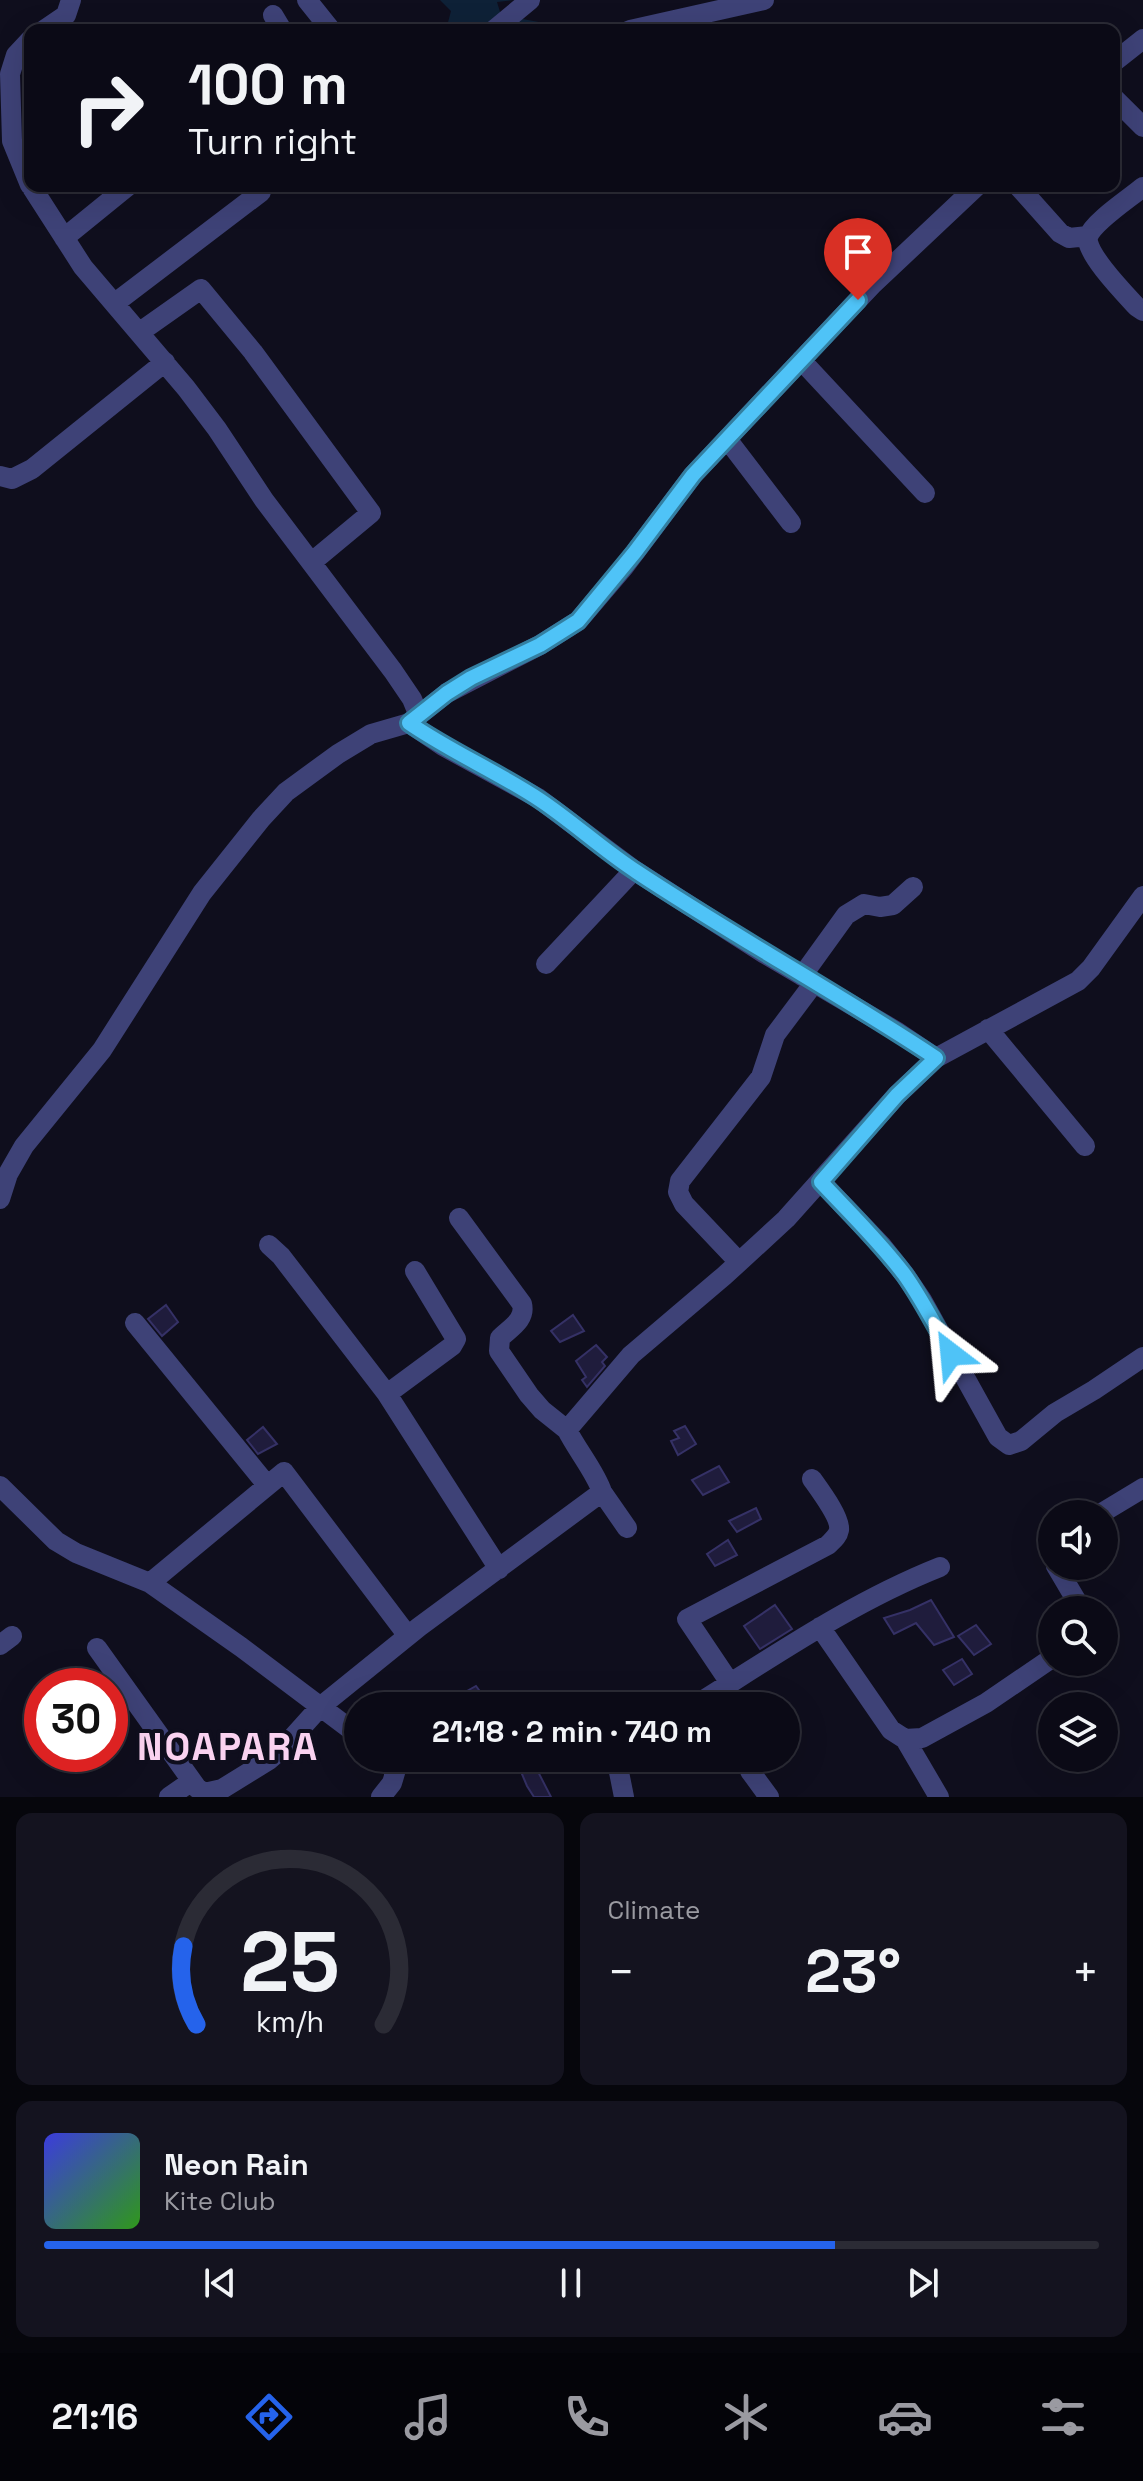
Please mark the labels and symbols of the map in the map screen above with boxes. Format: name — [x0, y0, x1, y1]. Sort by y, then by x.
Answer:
pin — [824, 218, 892, 300]
position arrow — [909, 1312, 993, 1396]
speed limit sign: 30 — [24, 1668, 128, 1772]
district label: NOAPARA — [137, 1723, 319, 1771]

